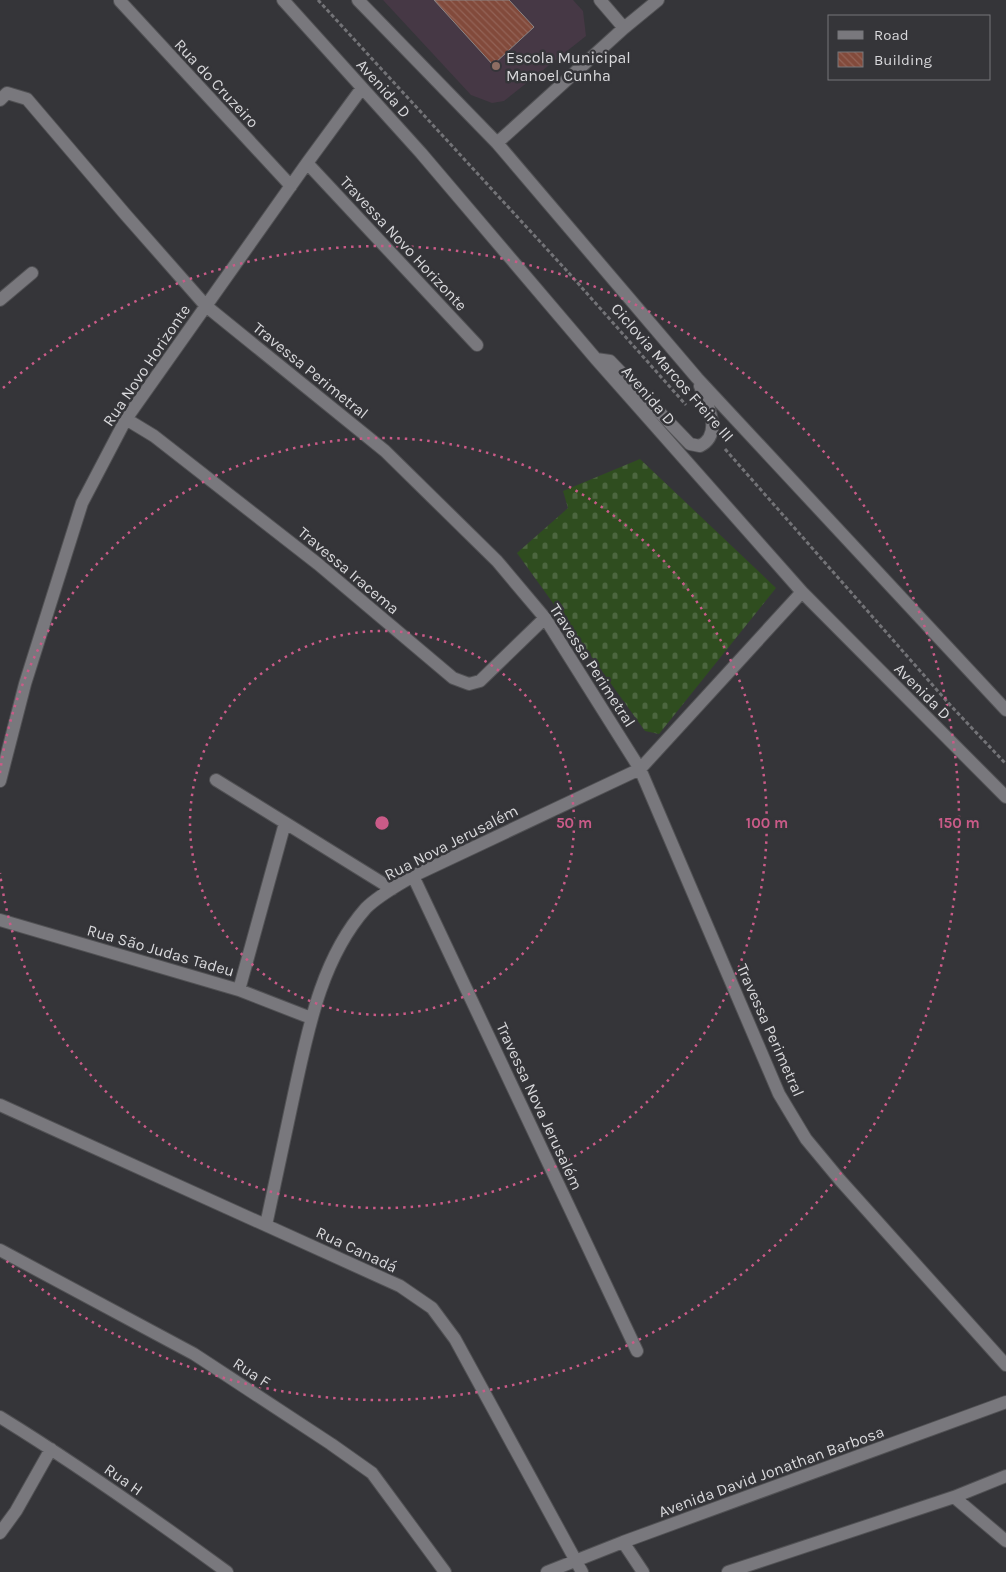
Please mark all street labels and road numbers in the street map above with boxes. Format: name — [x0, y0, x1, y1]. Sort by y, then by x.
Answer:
street label: Rua do Cruzeiro — [171, 35, 263, 132]
street label: Avenida D — [352, 55, 415, 122]
street label: Travessa Novo Horizonte — [336, 172, 471, 315]
street label: Ciclovia Marcos Freire III — [607, 299, 738, 445]
street label: Rua Novo Horizonte — [99, 301, 194, 430]
street label: Travessa Perimetral — [249, 318, 372, 423]
street label: Avenida D — [618, 362, 679, 429]
street label: Travessa Iracema — [294, 522, 403, 618]
street label: Travessa Perimetral — [546, 600, 639, 730]
street label: Avenida D — [890, 659, 955, 724]
street label: Rua Nova Jerusalém — [381, 801, 521, 884]
street label: Rua São Judas Tadeu — [85, 920, 237, 981]
street label: Travessa Perimetral — [733, 961, 808, 1099]
street label: Travessa Nova Jerusalém — [492, 1020, 587, 1193]
street label: Rua Canadá — [313, 1222, 400, 1277]
street label: Rua F — [230, 1353, 274, 1391]
street label: Avenida David Jonathan Barbosa — [656, 1422, 887, 1521]
street label: Rua H — [101, 1459, 147, 1499]

